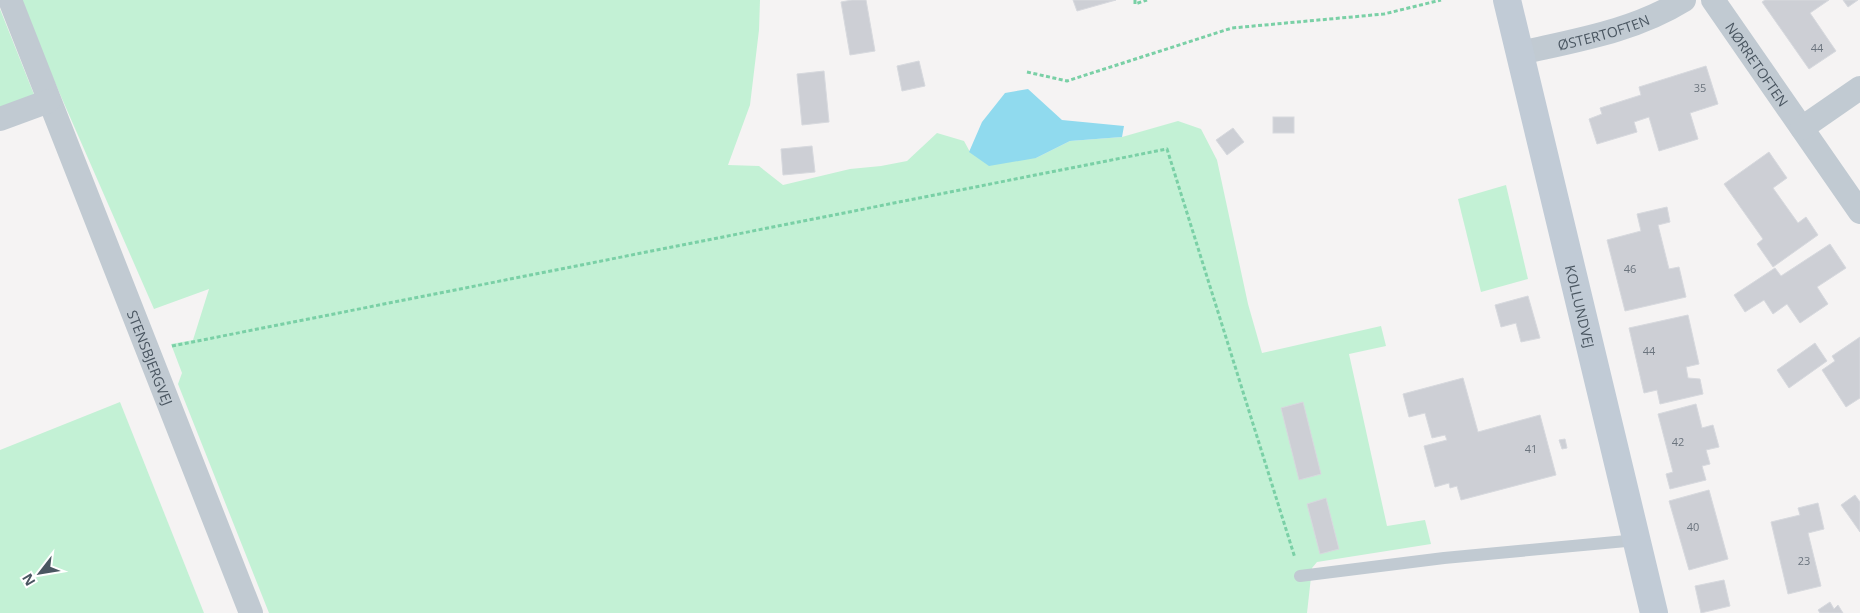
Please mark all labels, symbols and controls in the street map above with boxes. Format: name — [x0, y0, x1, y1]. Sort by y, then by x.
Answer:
street label: ØSTERTOFTEN — [1556, 9, 1652, 54]
street label: NØRRETOFTEN — [1722, 18, 1793, 110]
house number: 44 — [1811, 40, 1824, 55]
house number: 35 — [1694, 80, 1706, 95]
house number: 46 — [1624, 261, 1636, 276]
street label: KOLLUNDVEJ — [1561, 263, 1600, 350]
street label: STENSBJERGVEJ — [123, 307, 178, 408]
house number: 44 — [1643, 343, 1656, 358]
house number: 42 — [1672, 434, 1684, 449]
house number: 41 — [1525, 441, 1537, 456]
house number: 40 — [1687, 519, 1699, 534]
north arrow — [15, 548, 65, 598]
house number: 23 — [1798, 553, 1810, 568]
text: N — [17, 570, 40, 590]

